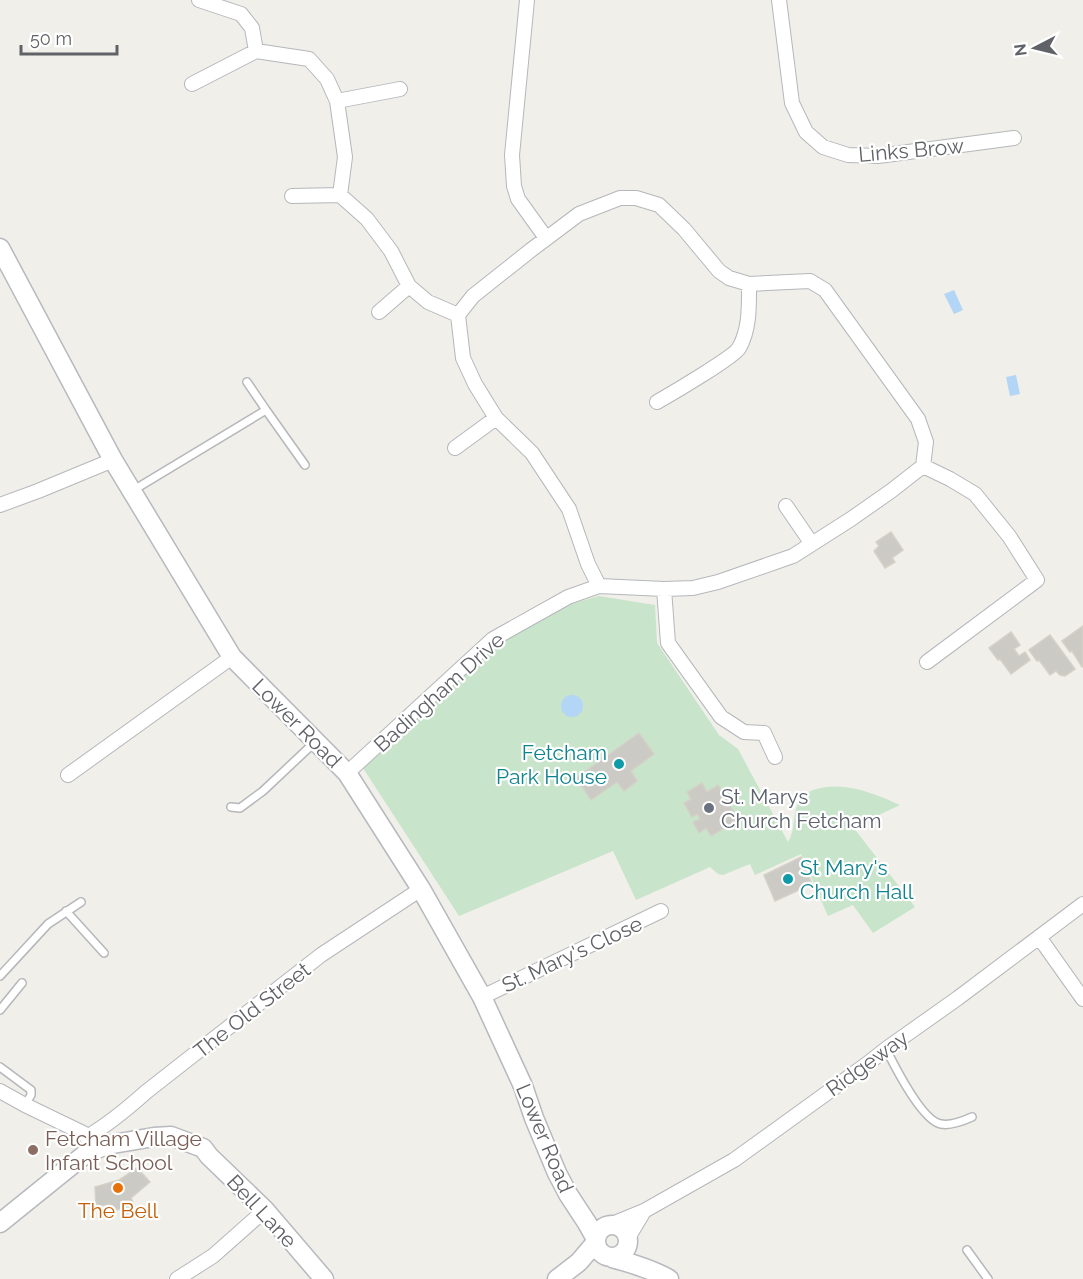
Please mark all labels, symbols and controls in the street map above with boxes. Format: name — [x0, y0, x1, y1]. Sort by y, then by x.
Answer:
scale bar — [21, 18, 117, 56]
north arrow — [1005, 18, 1065, 78]
text: 50 m — [30, 28, 72, 49]
text: N — [1010, 43, 1031, 57]
street label: Links Brow — [857, 133, 965, 167]
street label: Badingham Drive — [369, 627, 509, 757]
street label: Lower Road — [247, 673, 347, 773]
place label: Fetcham Park House — [496, 740, 607, 789]
marker: Fetcham Park House — [612, 757, 626, 771]
place label: St. Marys Church Fetcham — [721, 784, 882, 833]
marker: St. Marys Church Fetcham — [702, 801, 716, 815]
place label: St Mary's Church Hall — [800, 855, 914, 904]
marker: St Mary's Church Hall — [781, 872, 795, 886]
street label: St. Mary's Close — [498, 911, 646, 997]
street label: The Old Street — [189, 957, 315, 1063]
street label: Ridgeway — [821, 1025, 913, 1101]
street label: Lower Road — [511, 1080, 579, 1196]
place label: Fetcham Village Infant School — [45, 1126, 202, 1175]
marker: Fetcham Village Infant School — [26, 1143, 40, 1157]
street label: Bell Lane — [222, 1169, 302, 1253]
marker: The Bell — [111, 1181, 125, 1195]
place label: The Bell — [78, 1198, 159, 1223]

